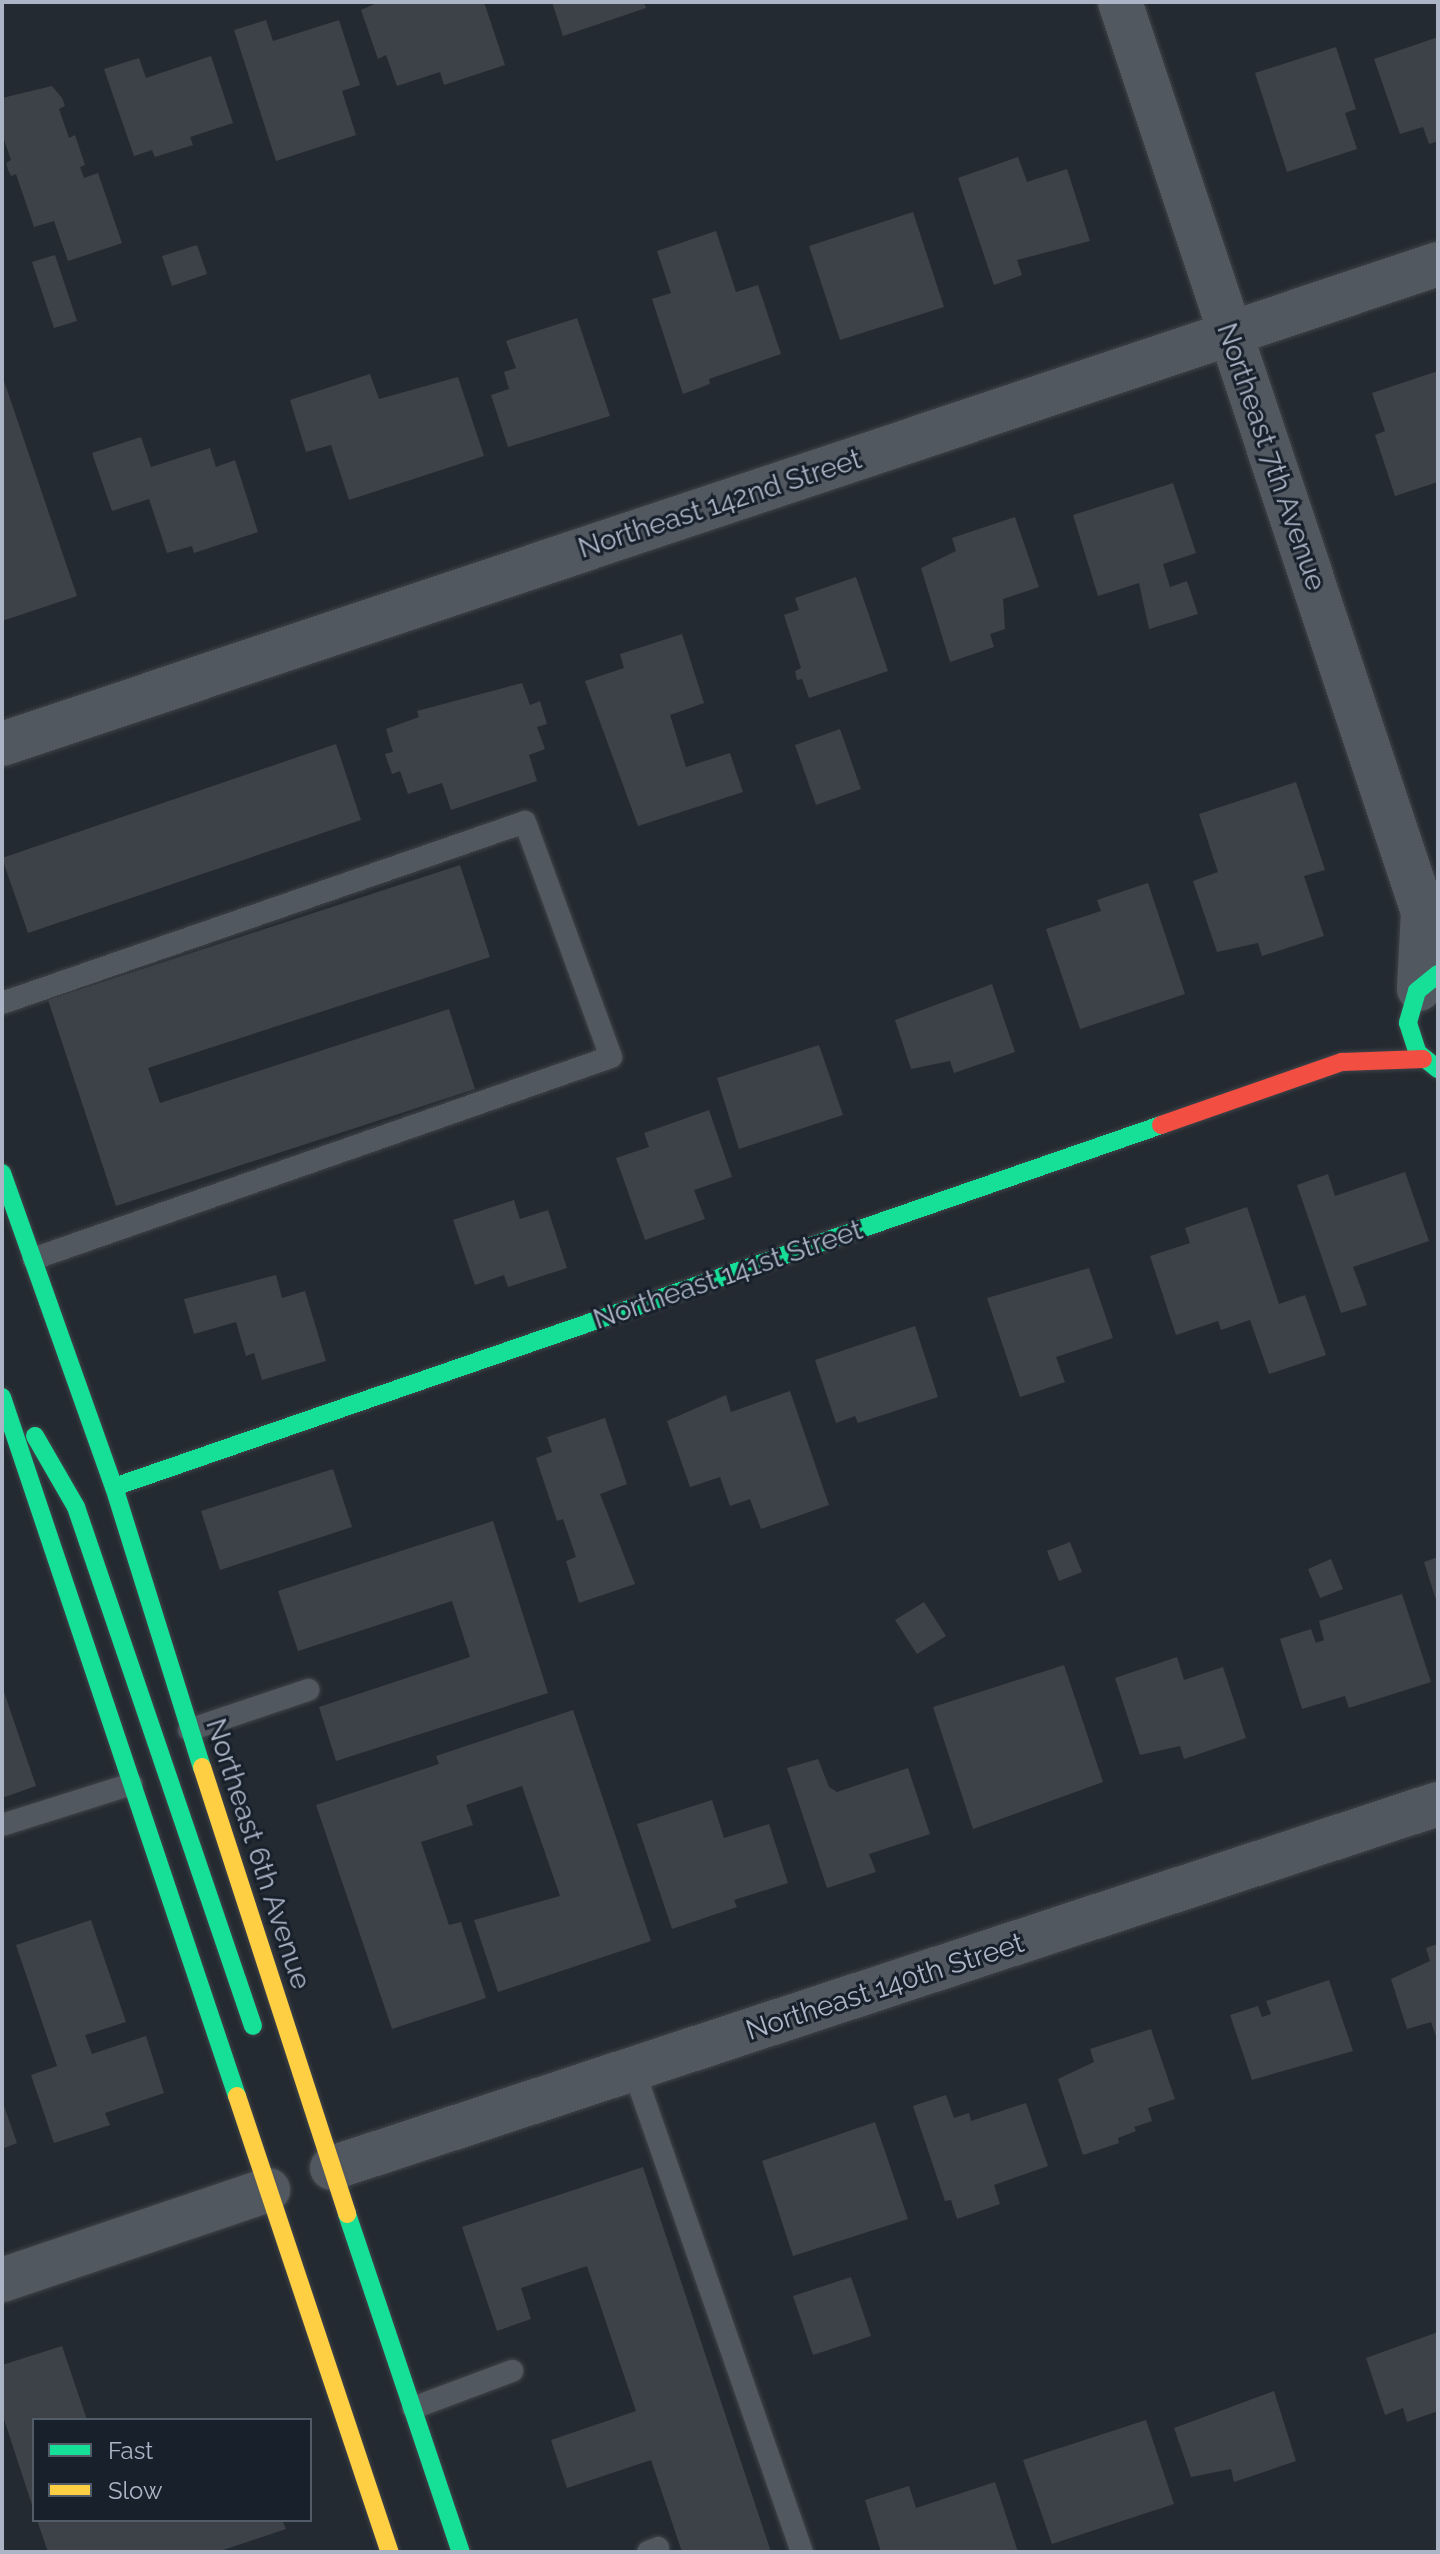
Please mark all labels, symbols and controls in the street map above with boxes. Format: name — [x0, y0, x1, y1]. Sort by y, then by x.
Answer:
street label: Northeast 7th Avenue — [1209, 319, 1333, 595]
street label: Northeast 142nd Street — [574, 442, 866, 566]
street label: Northeast 141st Street — [589, 1213, 867, 1337]
street label: Northeast 6th Avenue — [198, 1714, 318, 1994]
street label: Northeast 140th Street — [742, 1926, 1028, 2048]
legend — [32, 2418, 312, 2522]
text: Fast — [108, 2436, 153, 2465]
text: Slow — [108, 2476, 162, 2505]

